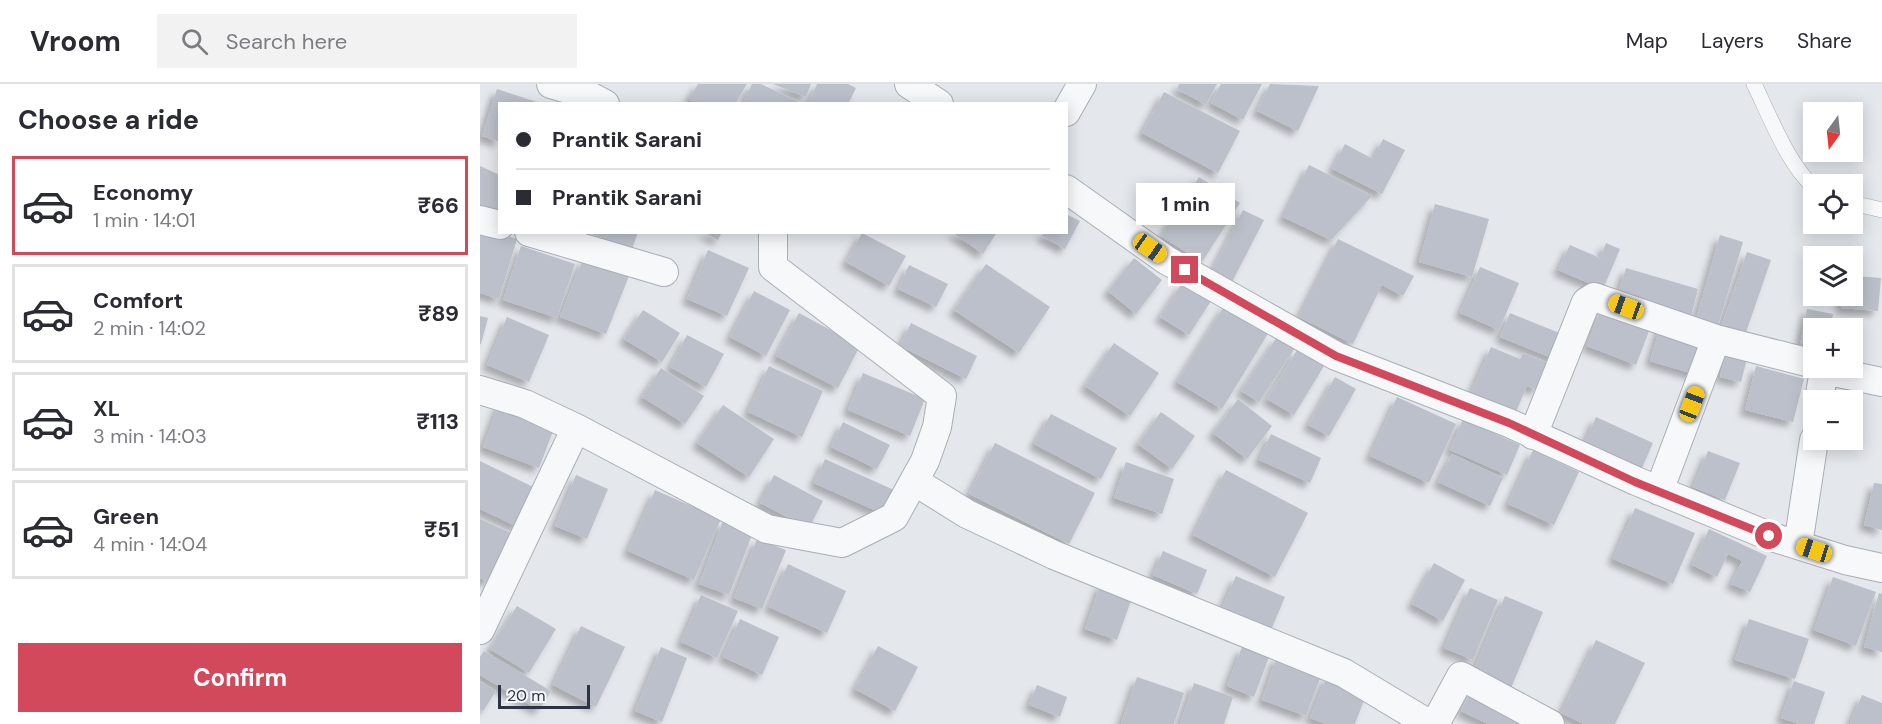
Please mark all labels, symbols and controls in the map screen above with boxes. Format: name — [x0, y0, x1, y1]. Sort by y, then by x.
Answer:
search box — [157, 14, 577, 68]
text: Vroom — [30, 23, 121, 60]
icon: search — [178, 25, 211, 58]
text: Search here — [226, 27, 347, 56]
text: Map — [1626, 27, 1668, 55]
text: Layers — [1701, 27, 1764, 55]
text: Share — [1797, 27, 1852, 55]
text: Choose a ride — [18, 102, 199, 137]
north arrow — [1803, 102, 1863, 162]
map controls — [1803, 102, 1863, 450]
text: Prantik Sarani — [552, 125, 702, 154]
button: locate — [1803, 174, 1863, 234]
text: Economy — [93, 178, 193, 207]
icon: car — [21, 179, 75, 233]
text: Prantik Sarani — [552, 183, 702, 212]
callout: 1 min — [1136, 183, 1234, 225]
text: ₹66 — [418, 191, 459, 220]
text: 1 min — [1161, 191, 1210, 217]
text: 1 min · 14:01 — [93, 207, 196, 233]
car — [1130, 230, 1170, 266]
button: layers — [1803, 246, 1863, 306]
route end — [1171, 256, 1198, 283]
text: Comfort — [93, 286, 183, 315]
icon: car — [21, 287, 75, 341]
car — [1606, 292, 1646, 322]
text: ₹89 — [418, 299, 459, 328]
text: 2 min · 14:02 — [93, 315, 206, 341]
button: + — [1803, 318, 1863, 378]
car — [1677, 384, 1707, 424]
button: − — [1803, 390, 1863, 450]
text: XL — [93, 394, 120, 423]
icon: car — [21, 395, 75, 449]
text: ₹113 — [416, 407, 459, 436]
text: 3 min · 14:03 — [93, 423, 207, 449]
text: Green — [93, 502, 159, 531]
icon: car — [21, 503, 75, 557]
text: ₹51 — [424, 515, 459, 544]
route start — [1755, 522, 1782, 549]
text: 4 min · 14:04 — [93, 531, 207, 557]
car — [1794, 536, 1834, 564]
button: Confirm — [18, 643, 462, 712]
scale bar — [498, 682, 590, 710]
text: 20 m — [507, 685, 546, 706]

